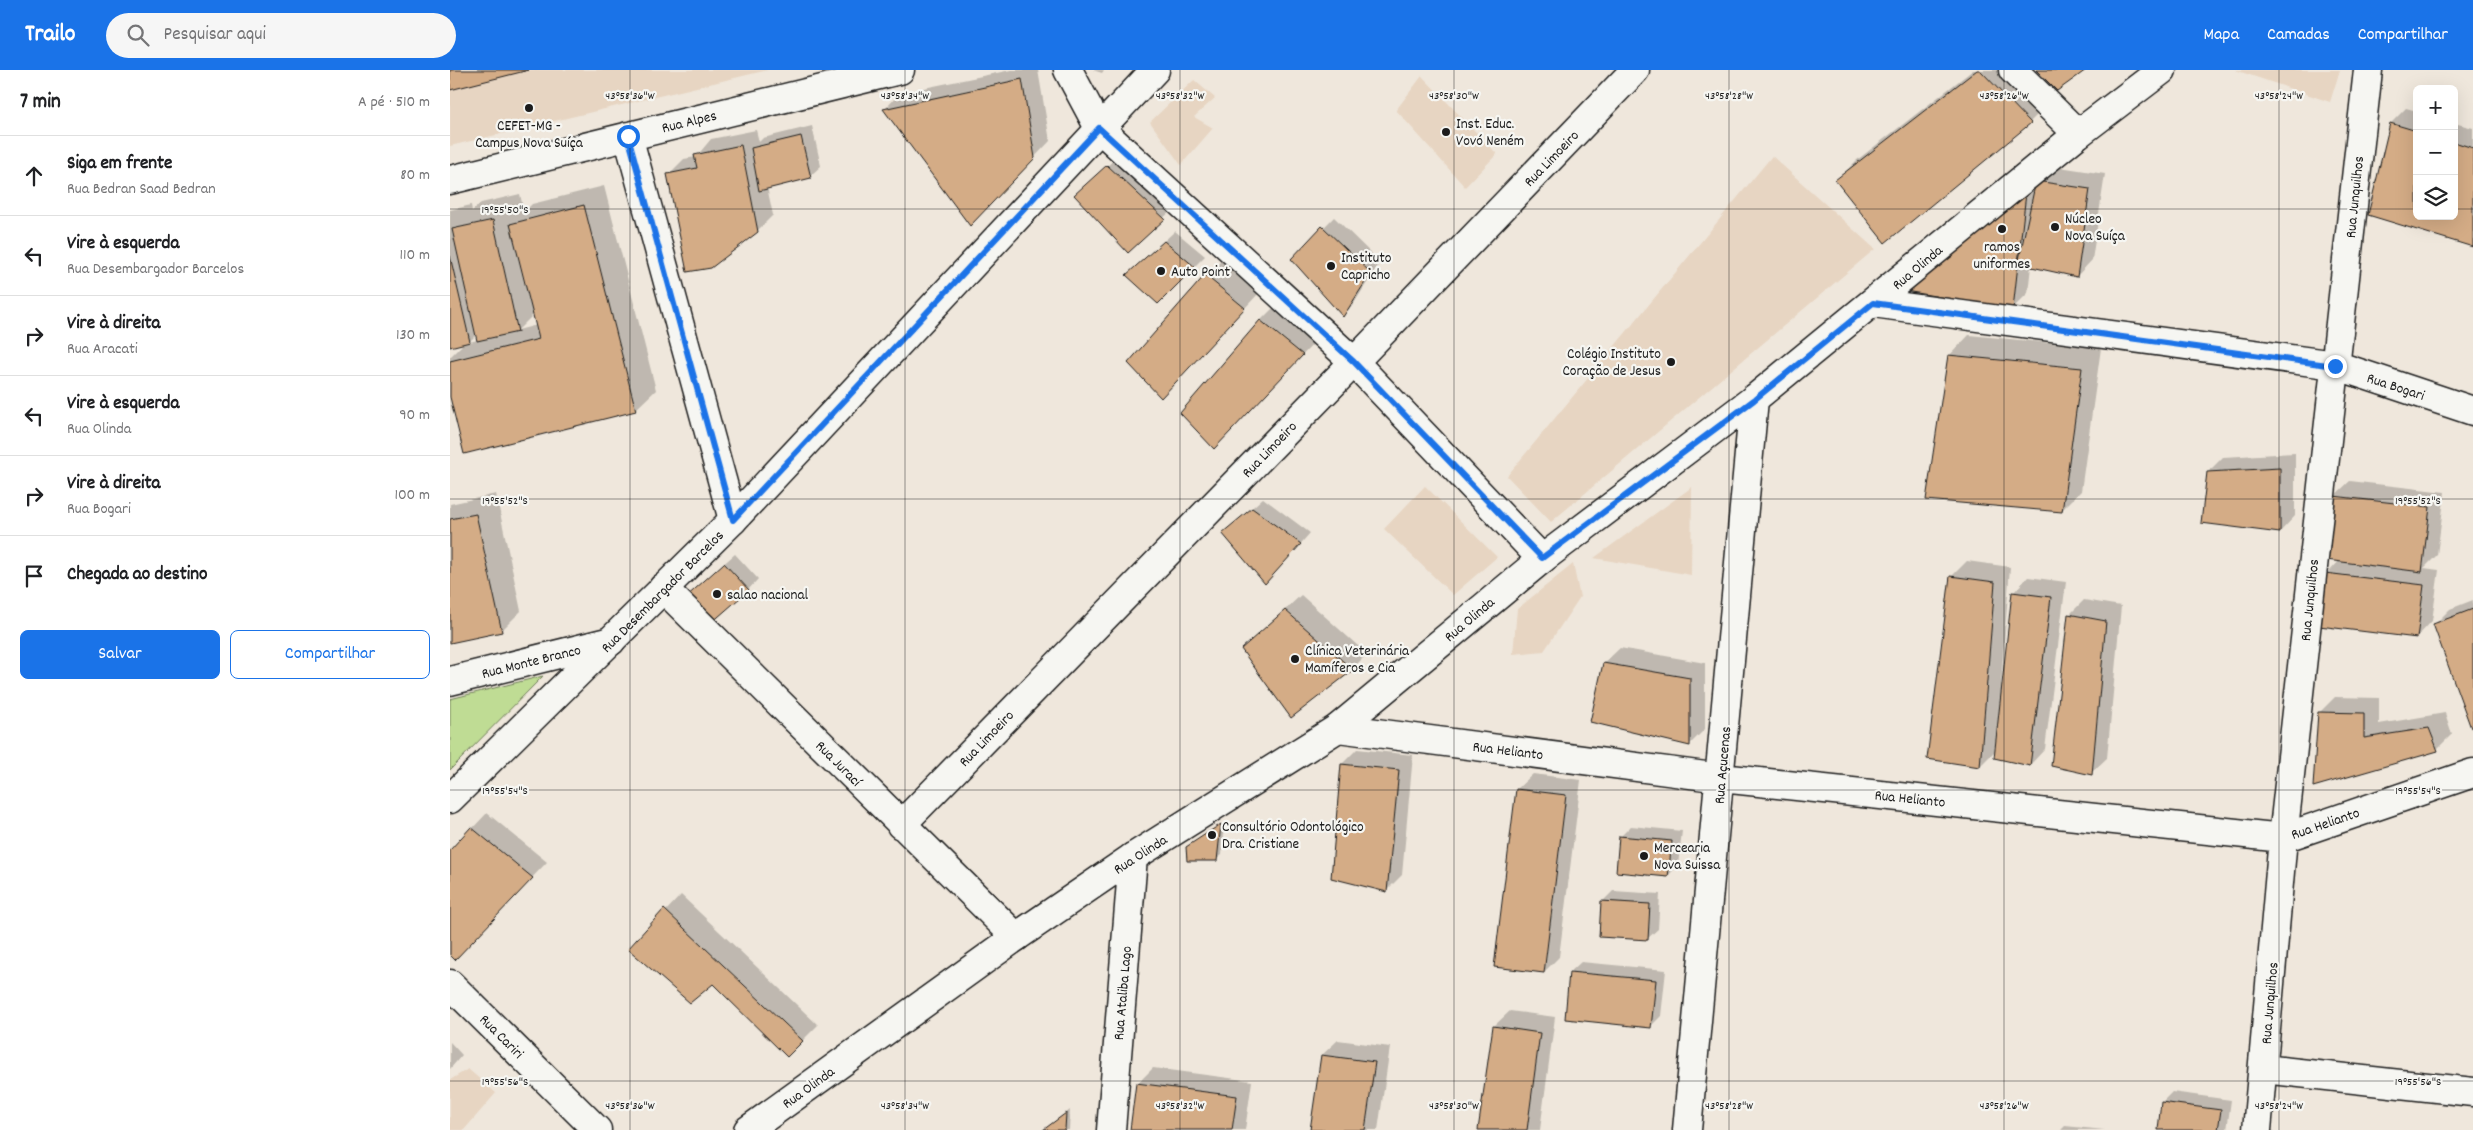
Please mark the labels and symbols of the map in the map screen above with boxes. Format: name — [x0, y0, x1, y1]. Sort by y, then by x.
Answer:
text: 43°58'36"W — [605, 88, 655, 105]
text: 43°58'34"W — [881, 88, 929, 105]
text: 43°58'32"W — [1156, 88, 1204, 105]
text: 43°58'30"W — [1429, 88, 1479, 105]
text: 43°58'28"W — [1705, 88, 1753, 105]
text: 43°58'26"W — [1979, 88, 2029, 105]
text: 43°58'24"W — [2255, 88, 2303, 105]
marker: CEFET-MG - Campus Nova Suíça — [523, 102, 535, 114]
street label: Rua Alpes — [660, 106, 719, 140]
place label: Inst. Educ. Vovó Neném — [1456, 114, 1524, 153]
place label: CEFET-MG - Campus Nova Suíça — [475, 116, 584, 155]
route start — [617, 125, 640, 148]
marker: Inst. Educ. Vovó Neném — [1440, 126, 1452, 138]
street label: Rua Limoeiro — [1520, 126, 1585, 193]
street label: Rua Junquilhos — [2341, 155, 2371, 239]
text: 19°55'50"S — [481, 202, 529, 219]
place label: Núcleo Nova Suíça — [2065, 209, 2126, 248]
marker: Núcleo Nova Suíça — [2049, 221, 2061, 233]
marker: ramos uniformes — [1996, 223, 2008, 235]
place label: ramos uniformes — [1974, 237, 2030, 276]
street label: Rua Olinda — [1888, 240, 1949, 296]
place label: Instituto Capricho — [1341, 248, 1392, 287]
marker: Instituto Capricho — [1325, 260, 1337, 272]
place label: Auto Point — [1171, 262, 1230, 284]
marker: Auto Point — [1155, 265, 1167, 277]
place label: Colégio Instituto Coração de Jesus — [1562, 344, 1661, 383]
route end — [2324, 355, 2347, 378]
marker: Colégio Instituto Coração de Jesus — [1665, 356, 1677, 368]
street label: Rua Bogari — [2363, 368, 2428, 408]
street label: Rua Limoeiro — [1238, 417, 1303, 484]
text: 19°55'52"S — [482, 493, 528, 510]
text: 19°55'52"S — [2395, 493, 2441, 510]
street label: Rua Desembargador Barcelos — [597, 526, 730, 659]
street label: Rua Junquilhos — [2296, 558, 2326, 642]
place label: salao nacional — [727, 585, 808, 607]
marker: salao nacional — [711, 588, 723, 600]
street label: Rua Olinda — [1440, 592, 1501, 648]
street label: Rua Monte Branco — [480, 640, 584, 686]
place label: Clínica Veterinária Mamíferos e Cia — [1305, 641, 1410, 680]
marker: Clínica Veterinária Mamíferos e Cia — [1289, 653, 1301, 665]
street label: Rua Limoeiro — [955, 706, 1020, 773]
street label: Rua Açucenas — [1710, 725, 1738, 805]
street label: Rua Jurací — [809, 736, 867, 793]
street label: Rua Helianto — [1471, 737, 1545, 767]
text: 19°55'54"S — [482, 783, 528, 800]
text: 19°55'54"S — [2395, 783, 2441, 800]
street label: Rua Helianto — [1873, 785, 1947, 815]
street label: Rua Helianto — [2288, 803, 2363, 847]
place label: Consultório Odontológico Dra. Cristiane — [1222, 817, 1364, 856]
marker: Consultório Odontológico Dra. Cristiane — [1206, 829, 1218, 841]
street label: Rua Olinda — [1110, 830, 1173, 881]
place label: Mercearia Nova Suissa — [1654, 838, 1721, 877]
marker: Mercearia Nova Suissa — [1638, 850, 1650, 862]
street label: Rua Ataliba Lago — [1109, 945, 1139, 1041]
street label: Rua Junquilhos — [2256, 961, 2286, 1045]
street label: Rua Cariri — [473, 1010, 528, 1065]
street label: Rua Olinda — [778, 1061, 841, 1115]
text: 19°55'56"S — [482, 1074, 528, 1091]
text: 19°55'56"S — [2395, 1074, 2441, 1091]
text: 43°58'36"W — [605, 1098, 655, 1115]
text: 43°58'34"W — [881, 1098, 929, 1115]
text: 43°58'32"W — [1156, 1098, 1204, 1115]
text: 43°58'30"W — [1429, 1098, 1479, 1115]
text: 43°58'28"W — [1705, 1098, 1753, 1115]
text: 43°58'26"W — [1979, 1098, 2029, 1115]
text: 43°58'24"W — [2255, 1098, 2303, 1115]

